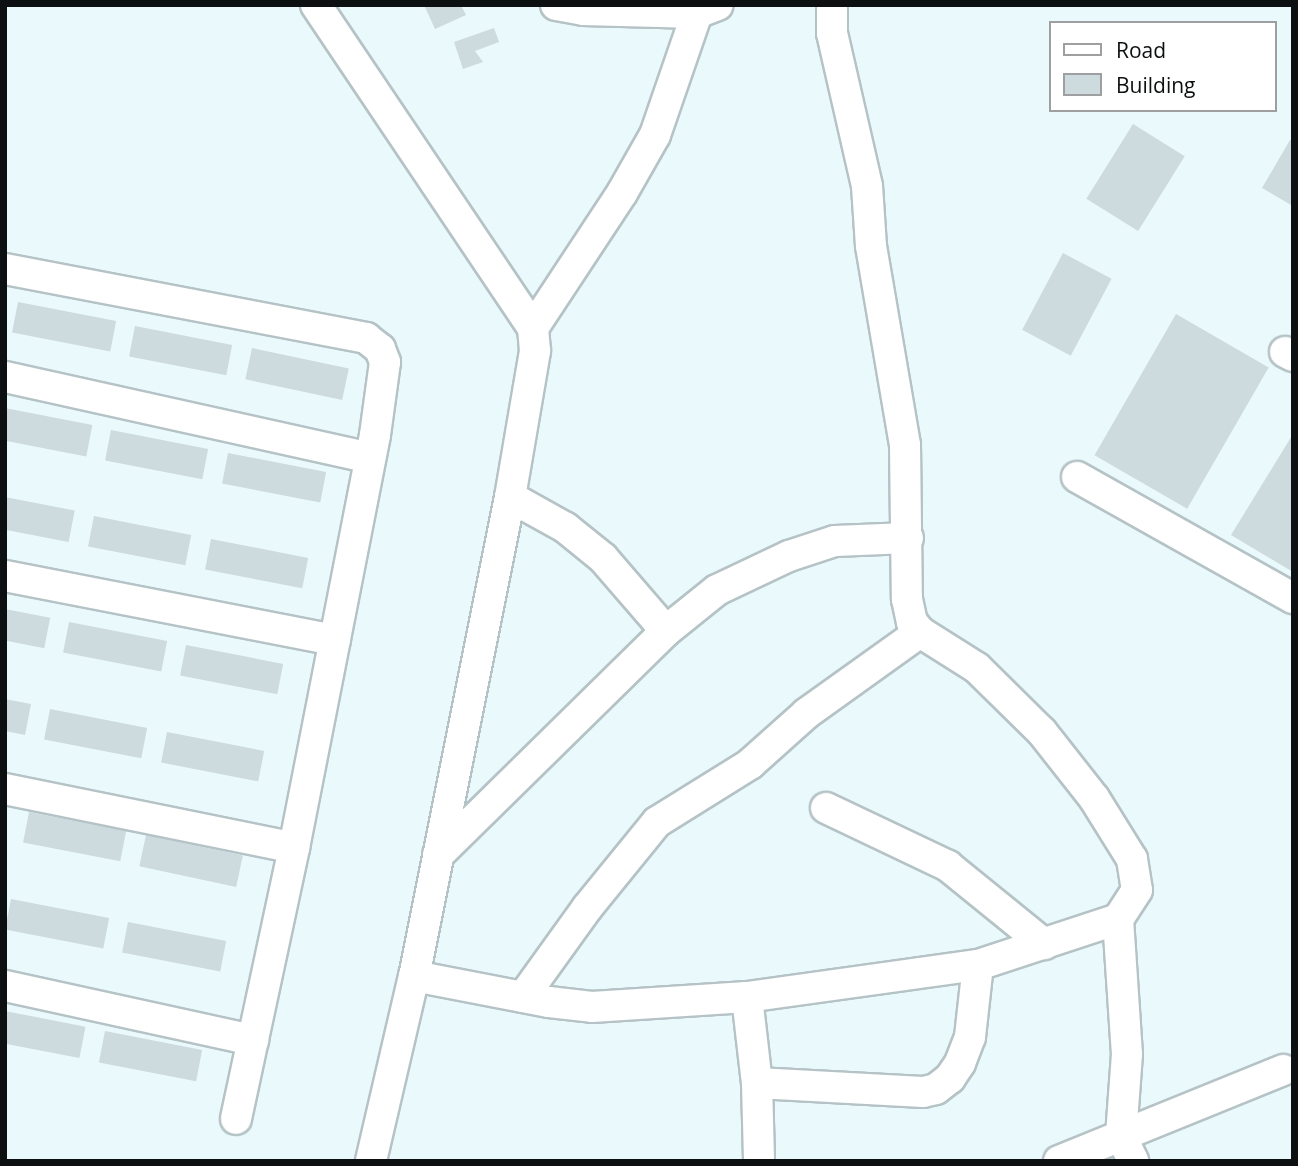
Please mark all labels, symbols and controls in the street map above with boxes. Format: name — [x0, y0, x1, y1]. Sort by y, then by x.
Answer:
legend — [1050, 21, 1277, 112]
text: Road — [1116, 36, 1166, 64]
text: Building — [1116, 71, 1195, 99]

